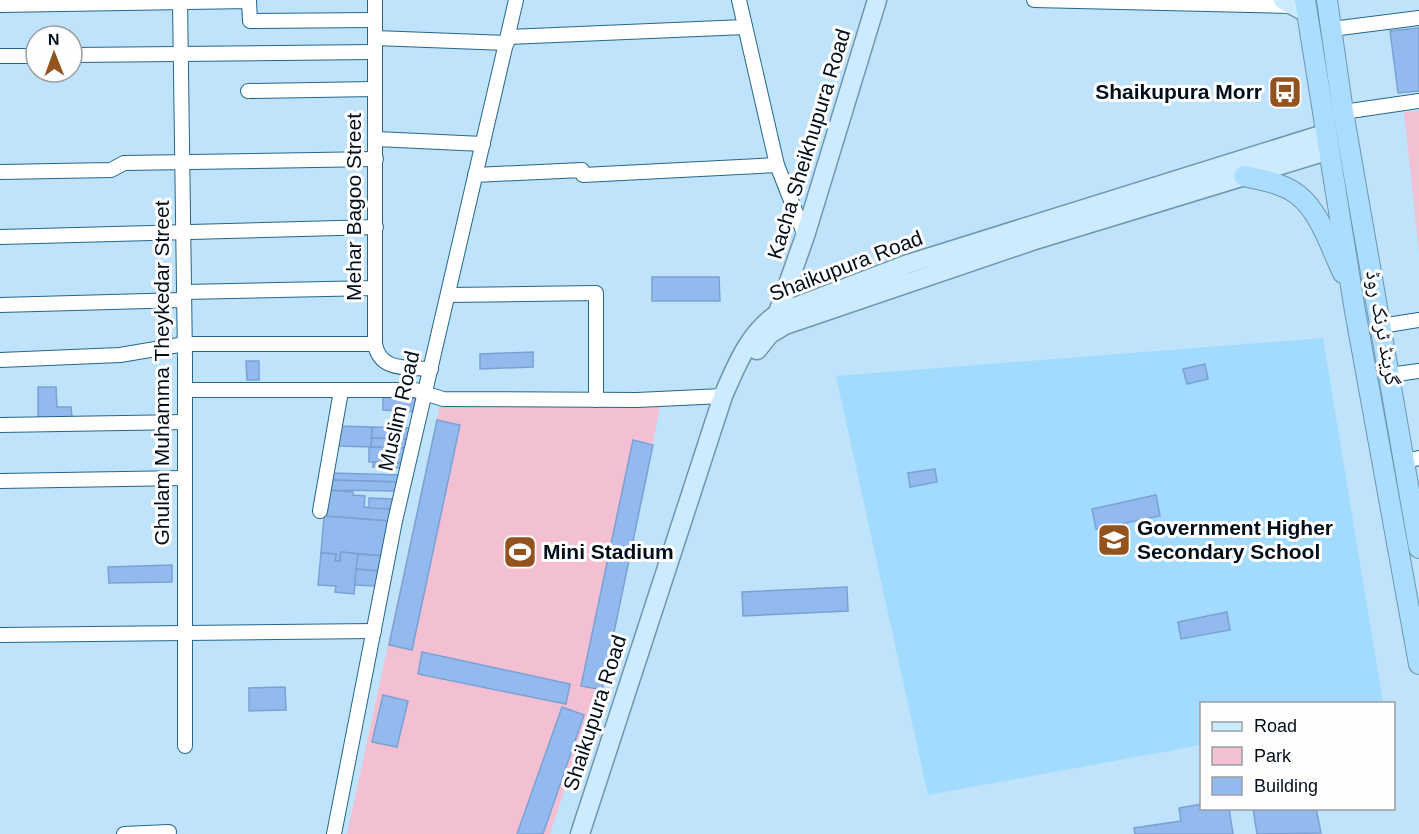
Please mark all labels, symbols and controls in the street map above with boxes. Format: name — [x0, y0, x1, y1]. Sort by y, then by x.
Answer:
north arrow — [24, 24, 84, 84]
street label: Kacha Sheikhupura Road — [763, 26, 855, 262]
text: N — [48, 31, 60, 48]
bus stop icon: Shaikupura Morr — [1267, 74, 1303, 110]
place label: Shaikupura Morr — [1095, 80, 1262, 103]
street label: Mehar Bagoo Street — [342, 113, 365, 301]
street label: Ghulam Muhamma Theykedar Street — [150, 200, 173, 546]
street label: Shaikupura Road — [766, 226, 926, 305]
street label: گرینڈ ٹرنک روڈ — [1362, 269, 1405, 388]
street label: Muslim Road — [374, 349, 424, 473]
place label: Government Higher Secondary School — [1137, 516, 1333, 563]
school or university icon: Government Higher Secondary School — [1096, 522, 1132, 558]
sports icon: Mini Stadium — [502, 534, 538, 570]
place label: Mini Stadium — [543, 540, 674, 563]
street label: Shaikupura Road — [559, 632, 631, 794]
legend — [1200, 702, 1395, 810]
text: Road — [1254, 716, 1297, 736]
text: Park — [1254, 746, 1292, 766]
text: Building — [1254, 776, 1318, 796]

